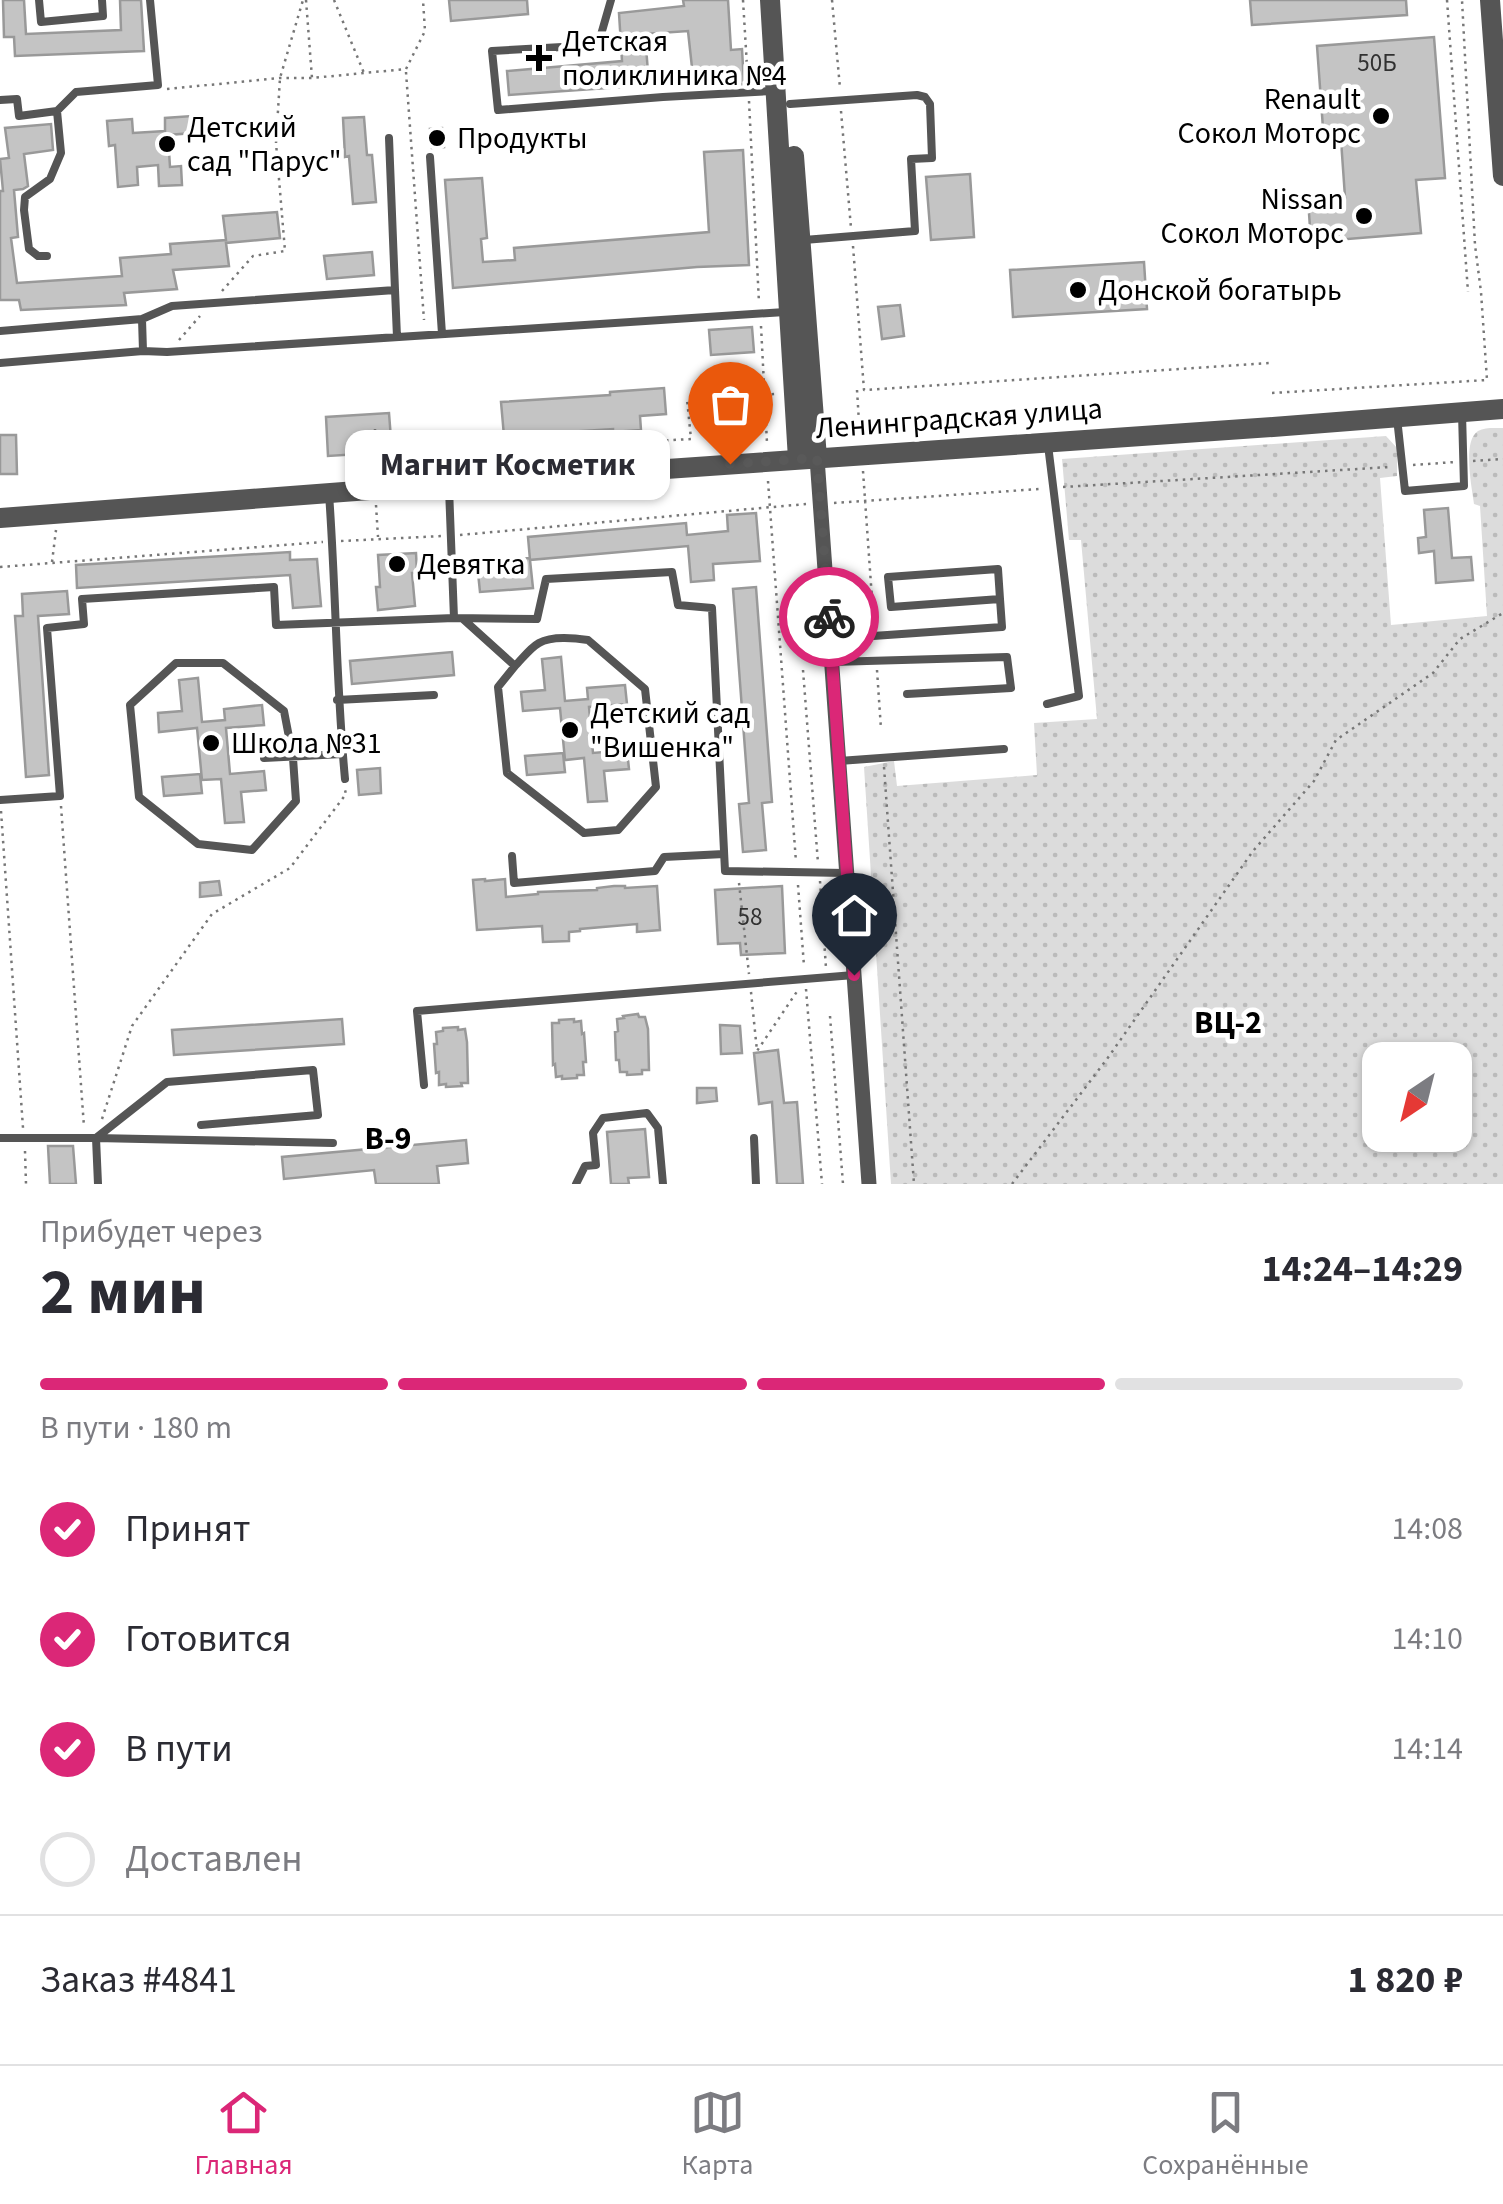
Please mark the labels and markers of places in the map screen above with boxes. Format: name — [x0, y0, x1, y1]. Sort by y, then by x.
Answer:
place label: Детская поликлиника №4 — [562, 20, 787, 97]
marker: Детская поликлиника №4 — [526, 45, 552, 71]
place label: Renault Сокол Моторс — [1178, 78, 1361, 155]
marker: Renault Сокол Моторс — [1370, 105, 1392, 127]
place label: Детский сад "Парус" — [187, 106, 342, 183]
place label: Продукты — [457, 117, 588, 160]
marker: Продукты — [426, 127, 448, 149]
marker: Детский сад "Парус" — [156, 133, 178, 155]
place label: Nissan Сокол Моторс — [1161, 178, 1344, 255]
marker: Nissan Сокол Моторс — [1353, 205, 1375, 227]
place label: Донской богатырь — [1098, 269, 1342, 312]
marker: Донской богатырь — [1067, 279, 1089, 301]
pin — [688, 362, 773, 465]
callout: Магнит Косметик — [345, 429, 670, 499]
place label: Девятка — [417, 543, 525, 586]
marker: Девятка — [386, 553, 408, 575]
place label: Детский сад "Вишенка" — [590, 692, 750, 769]
marker: Детский сад "Вишенка" — [559, 719, 581, 741]
place label: Школа №31 — [231, 722, 382, 765]
marker: Школа №31 — [200, 732, 222, 754]
pin — [812, 873, 897, 976]

